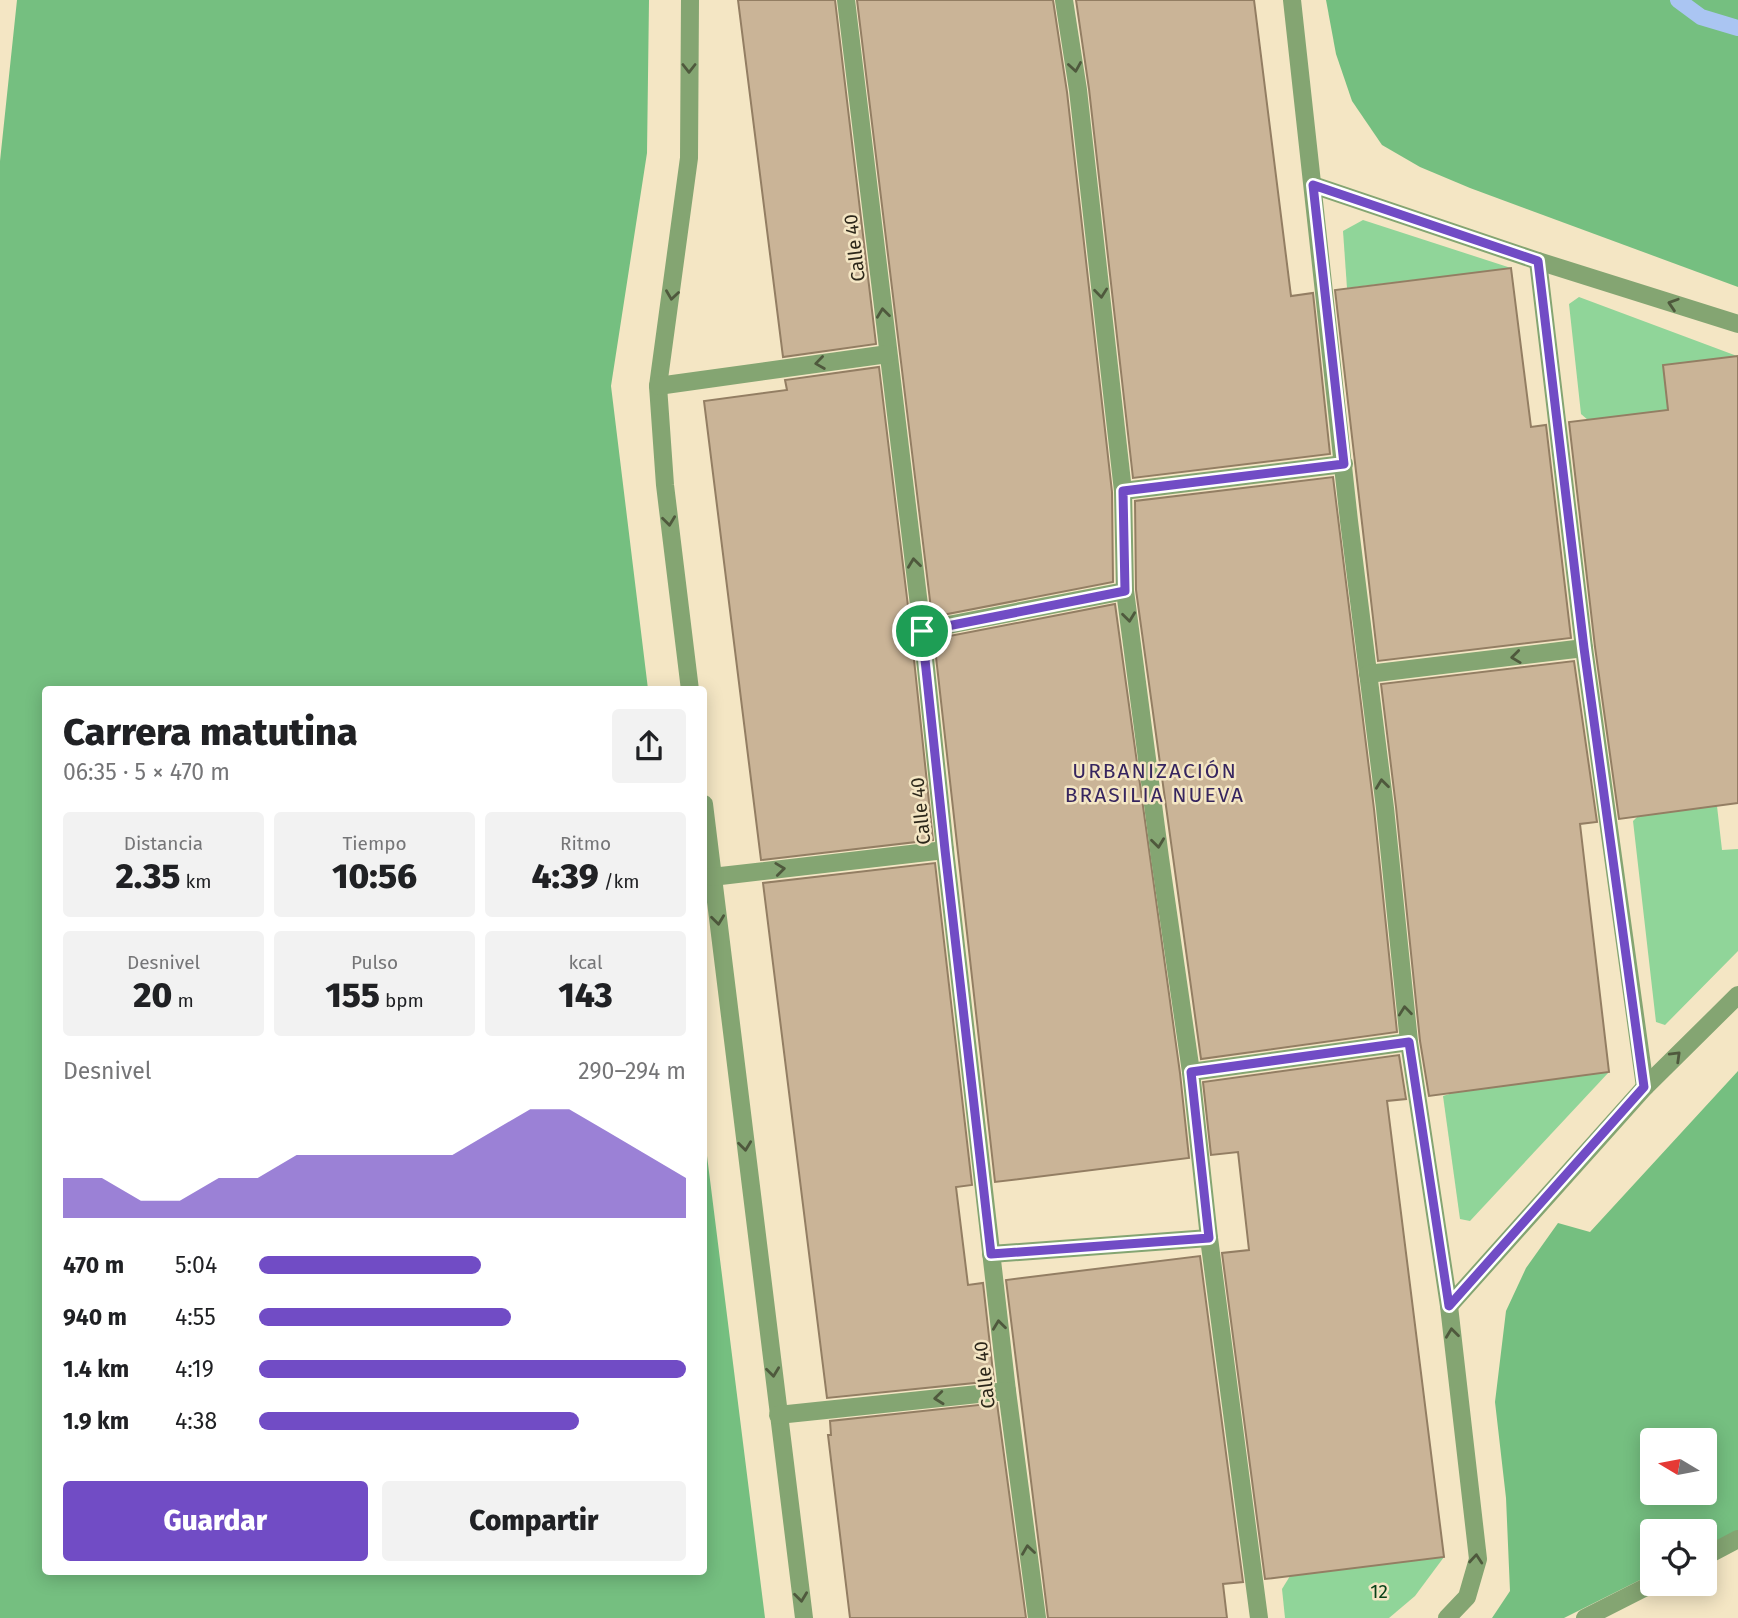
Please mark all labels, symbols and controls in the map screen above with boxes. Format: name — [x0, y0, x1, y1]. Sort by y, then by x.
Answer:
one-way arrow — [1067, 62, 1082, 73]
one-way arrow — [681, 63, 697, 74]
street label: Calle 40 — [839, 213, 870, 283]
one-way arrow — [1093, 288, 1108, 299]
one-way arrow — [664, 289, 679, 301]
one-way arrow — [1667, 297, 1679, 312]
one-way arrow — [876, 307, 891, 318]
one-way arrow — [814, 356, 826, 371]
one-way arrow — [661, 515, 676, 527]
one-way arrow — [907, 557, 922, 569]
pin — [892, 601, 952, 661]
icon: arrive — [903, 612, 941, 650]
one-way arrow — [1121, 612, 1136, 623]
one-way arrow — [1510, 649, 1522, 664]
text: Carrera matutina — [63, 709, 358, 755]
button: share — [612, 709, 686, 783]
text: 06:35 · 5 × 470 m — [63, 758, 230, 786]
district label: URBANIZACIÓN BRASILIA NUEVA — [1065, 758, 1245, 808]
street label: Calle 40 — [906, 776, 935, 846]
one-way arrow — [1374, 779, 1389, 790]
text: Distancia — [124, 832, 203, 855]
text: Tiempo — [342, 832, 407, 855]
text: Ritmo — [560, 832, 611, 855]
one-way arrow — [1150, 837, 1165, 849]
text: 2.35 — [116, 855, 180, 897]
text: 10:56 — [332, 855, 417, 897]
text: 4:39 — [531, 855, 599, 897]
one-way arrow — [774, 862, 786, 877]
text: km — [180, 870, 211, 893]
text: /km — [599, 870, 640, 893]
one-way arrow — [710, 914, 725, 926]
text: Desnivel — [127, 951, 200, 974]
text: Pulso — [351, 951, 398, 974]
text: kcal — [568, 951, 603, 974]
text: 20 — [133, 974, 172, 1016]
text: 155 — [325, 974, 380, 1016]
text: 143 — [558, 974, 613, 1016]
text: m — [172, 989, 194, 1012]
text: bpm — [380, 989, 424, 1012]
one-way arrow — [1398, 1005, 1413, 1017]
one-way arrow — [1668, 1051, 1681, 1064]
text: Desnivel — [63, 1057, 152, 1085]
text: 290–294 m — [578, 1057, 686, 1085]
one-way arrow — [738, 1140, 753, 1152]
text: 470 m — [63, 1251, 124, 1279]
text: 5:04 — [175, 1251, 217, 1279]
text: 940 m — [63, 1303, 127, 1331]
text: 4:55 — [175, 1303, 216, 1331]
one-way arrow — [992, 1319, 1007, 1331]
one-way arrow — [1445, 1327, 1460, 1339]
street label: Calle 40 — [969, 1340, 1000, 1410]
text: 1.4 km — [63, 1355, 129, 1383]
text: 4:19 — [175, 1355, 214, 1383]
one-way arrow — [765, 1366, 780, 1378]
one-way arrow — [933, 1390, 944, 1405]
text: 1.9 km — [63, 1407, 129, 1435]
text: 4:38 — [175, 1407, 217, 1435]
north arrow — [1640, 1428, 1717, 1505]
map controls — [1640, 1428, 1717, 1596]
button: Guardar — [63, 1481, 368, 1561]
button: Compartir — [382, 1481, 686, 1561]
button: locate — [1640, 1519, 1717, 1596]
one-way arrow — [1021, 1544, 1036, 1556]
one-way arrow — [1468, 1553, 1483, 1564]
park label: 12 — [1370, 1580, 1388, 1603]
one-way arrow — [794, 1592, 809, 1603]

